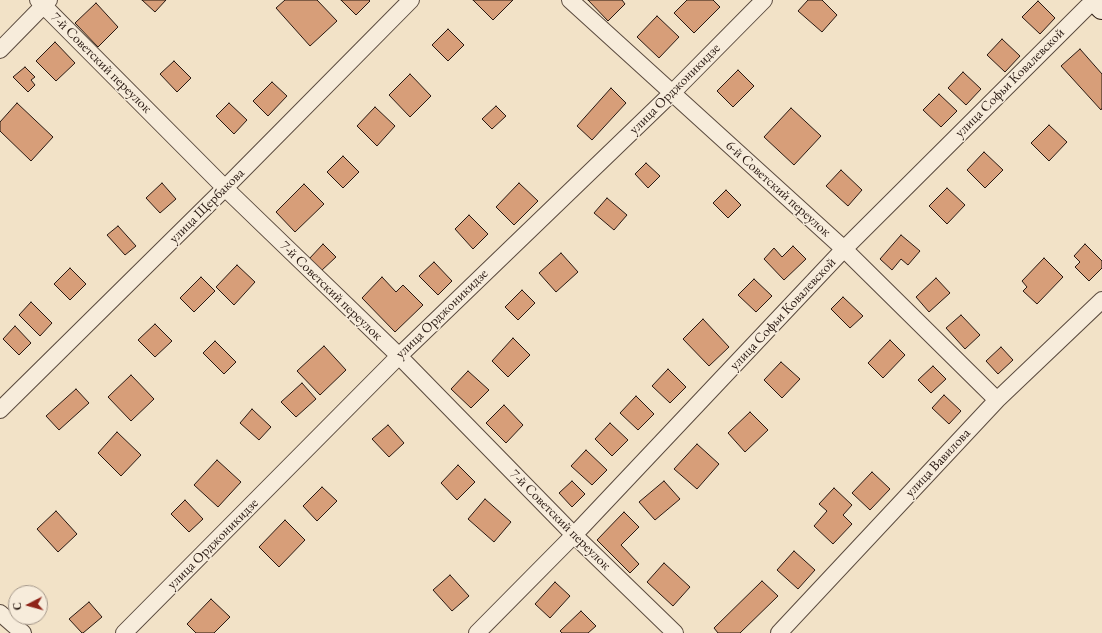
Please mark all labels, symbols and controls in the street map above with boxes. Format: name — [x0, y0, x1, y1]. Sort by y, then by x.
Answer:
street label: 7-й Советский переулок — [47, 9, 155, 117]
street label: улица Софьи Ковалевской — [952, 25, 1068, 141]
street label: улица Орджоникидзе — [626, 40, 724, 138]
street label: 6-й Советский переулок — [722, 137, 834, 241]
street label: улица Щербакова — [166, 165, 248, 247]
street label: 7-й Советский переулок — [276, 238, 386, 344]
street label: улица Софьи Ковалевской — [726, 254, 840, 374]
street label: улица Орджоникидзе — [392, 266, 492, 362]
street label: улица Вавилова — [902, 425, 974, 501]
street label: 7-й Советский переулок — [506, 466, 614, 574]
street label: улица Орджоникидзе — [164, 495, 262, 593]
north arrow — [8, 585, 48, 625]
text: С — [10, 602, 24, 611]

